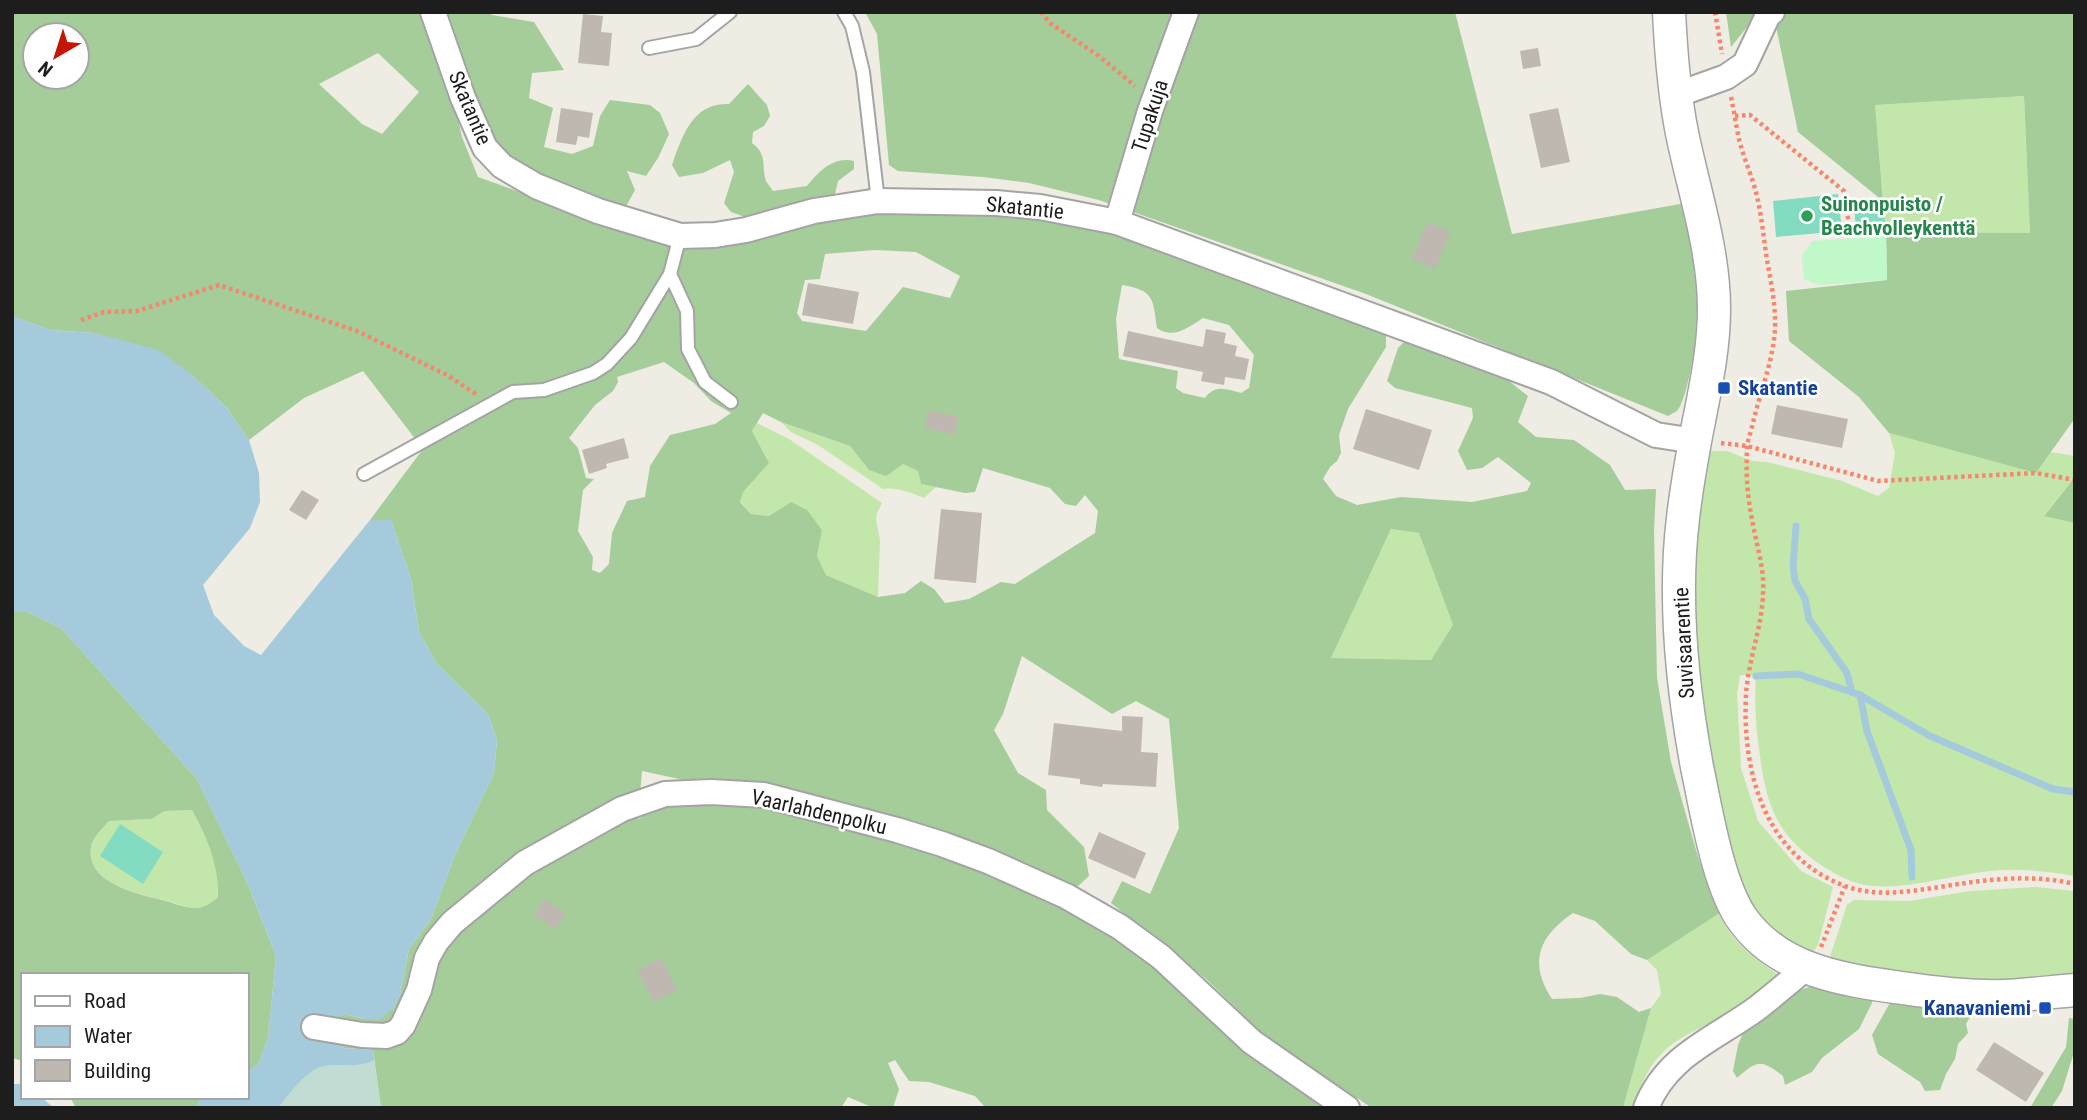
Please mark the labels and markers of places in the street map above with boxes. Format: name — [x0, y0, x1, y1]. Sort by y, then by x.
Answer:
place label: Suinonpuisto / Beachvolleykenttä — [1821, 192, 1975, 240]
marker: Suinonpuisto / Beachvolleykenttä — [1799, 208, 1815, 224]
place label: Skatantie — [1738, 376, 1818, 400]
marker: Skatantie — [1716, 380, 1732, 396]
place label: Kanavaniemi — [1924, 996, 2031, 1020]
marker: Kanavaniemi — [2037, 1000, 2053, 1016]

